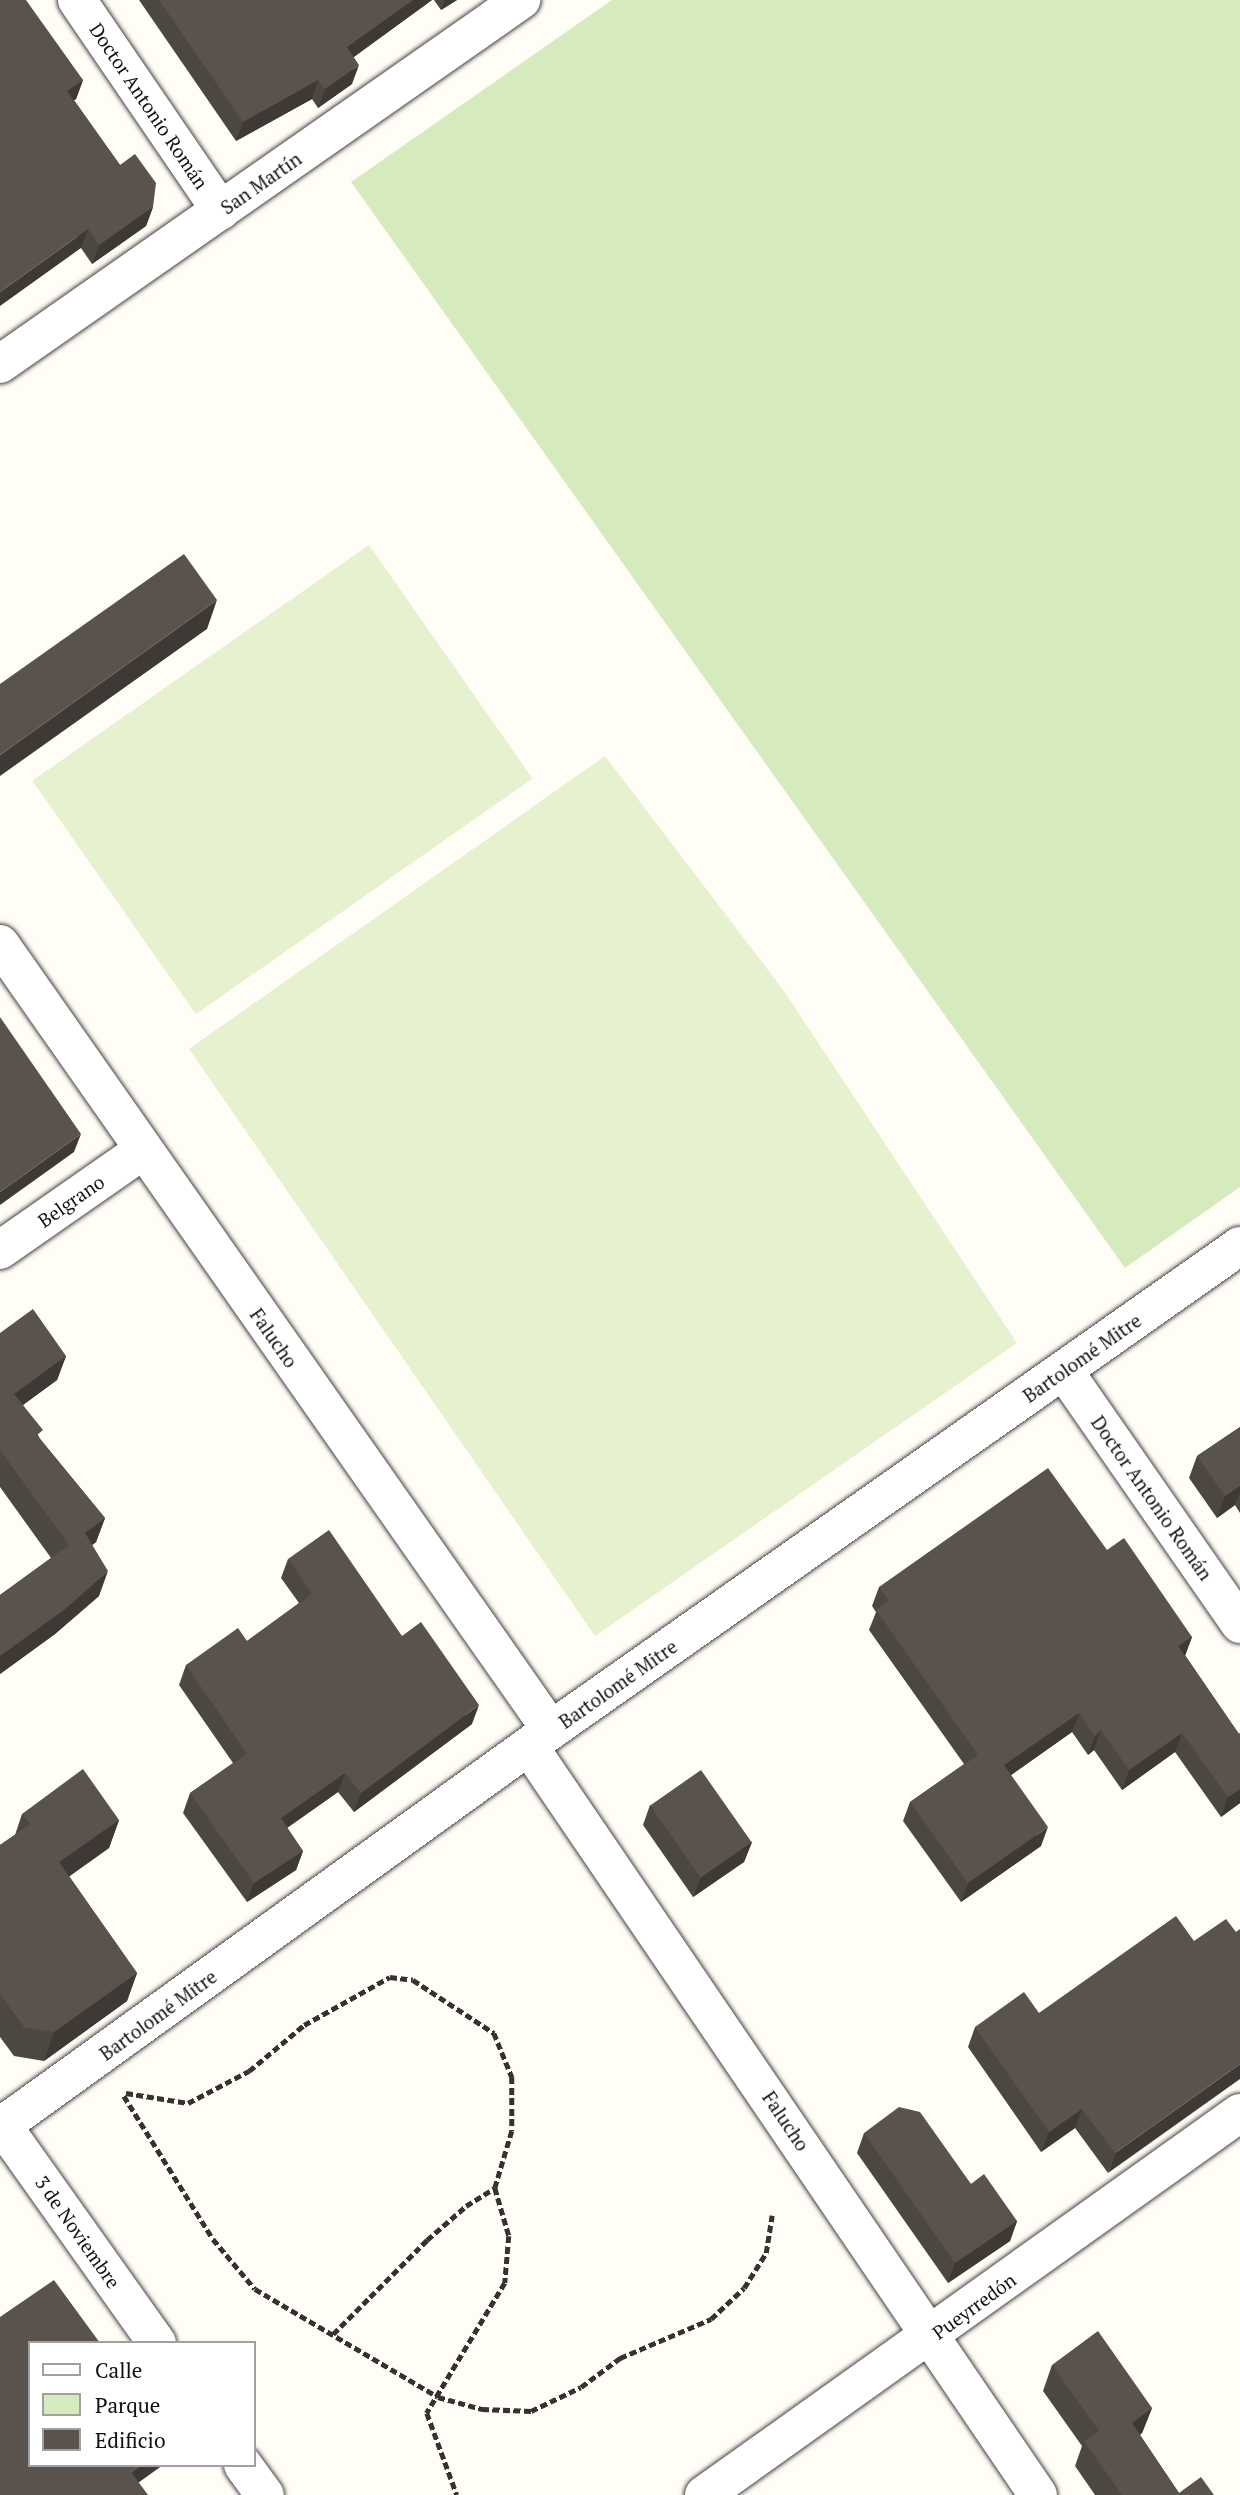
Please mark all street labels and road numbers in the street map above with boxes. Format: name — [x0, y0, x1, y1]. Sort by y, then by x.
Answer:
street label: Doctor Antonio Román — [85, 18, 213, 194]
street label: San Martín — [216, 147, 306, 219]
street label: Belgrano — [33, 1170, 109, 1232]
street label: Falucho — [245, 1304, 303, 1372]
street label: Bartolomé Mitre — [1019, 1309, 1145, 1407]
street label: Doctor Antonio Román — [1087, 1411, 1217, 1585]
street label: Bartolomé Mitre — [555, 1635, 681, 1733]
street label: Bartolomé Mitre — [95, 1965, 221, 2065]
street label: Falucho — [758, 2087, 814, 2155]
street label: 3 de Noviembre — [31, 2171, 125, 2293]
street label: Pueyrredón — [928, 2268, 1020, 2344]

